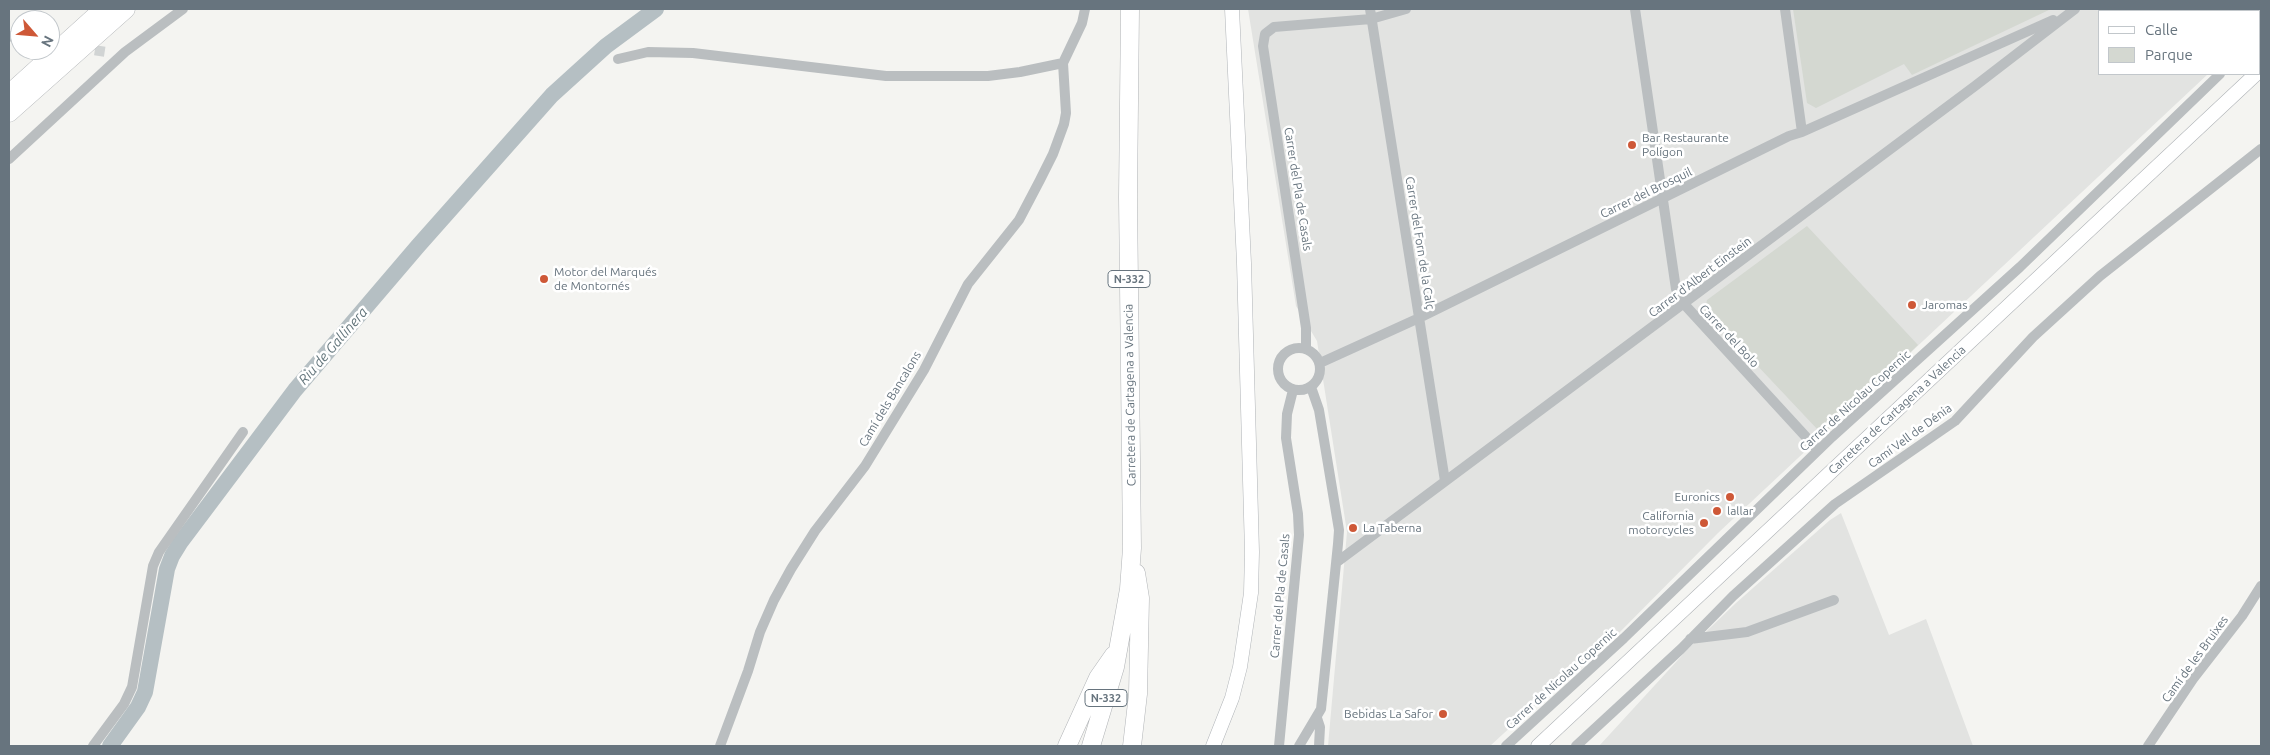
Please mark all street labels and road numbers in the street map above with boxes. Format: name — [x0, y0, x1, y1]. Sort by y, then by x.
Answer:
street label: Carrer del Pla de Casals — [1281, 126, 1315, 252]
street label: Carrer del Brosquil — [1598, 165, 1694, 221]
street label: Carrer del Forn de la Calç — [1402, 176, 1438, 310]
street label: Carrer d'Albert Einstein — [1646, 234, 1754, 320]
road number: N-332 — [1108, 270, 1150, 288]
street label: Carrer del Bolo — [1696, 302, 1762, 370]
street label: Carretera de Cartagena a Valencia — [1121, 304, 1139, 486]
street label: Carretera de Cartagena a Valencia — [1825, 343, 1969, 477]
street label: Carrer de Nicolau Copernic — [1797, 348, 1913, 454]
street label: Camí dels Bancalons — [856, 349, 924, 449]
street label: Camí Vell de Dénia — [1865, 401, 1955, 471]
street label: Carrer del Pla de Casals — [1267, 533, 1293, 659]
street label: Camí de les Bruixes — [2159, 613, 2231, 705]
street label: Carrer de Nicolau Copernic — [1503, 626, 1619, 732]
road number: N-332 — [1085, 690, 1127, 706]

